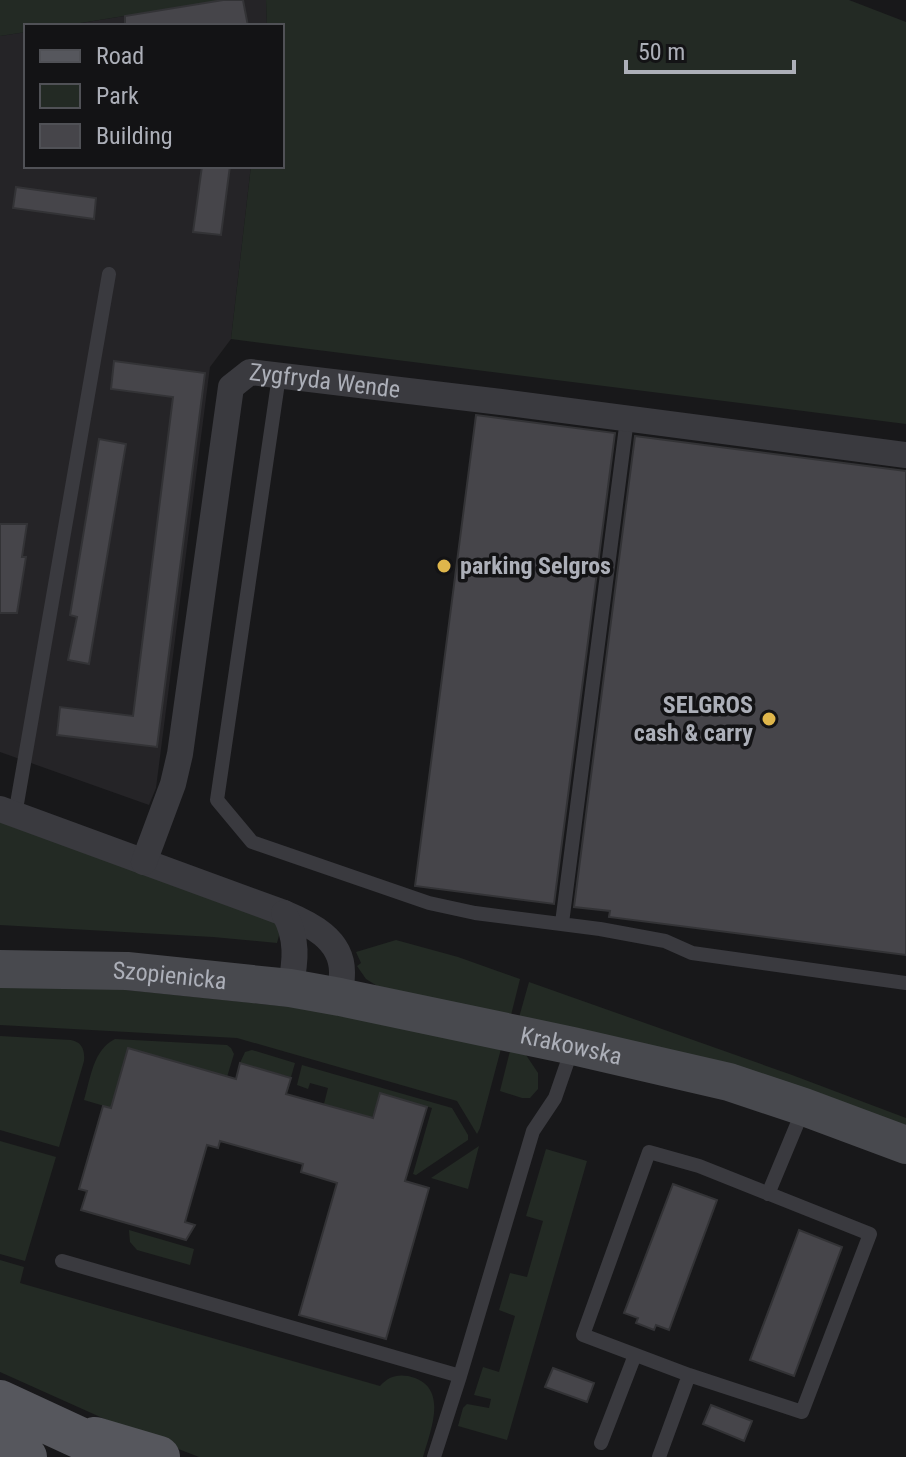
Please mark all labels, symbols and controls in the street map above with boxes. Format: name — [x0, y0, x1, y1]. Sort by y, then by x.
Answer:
legend — [24, 24, 284, 168]
scale bar — [626, 24, 794, 74]
text: 50 m — [638, 38, 685, 66]
text: Road — [96, 42, 144, 70]
text: Park — [96, 82, 139, 110]
text: Building — [96, 122, 173, 150]
street label: Zygfryda Wende — [248, 358, 402, 404]
place label: parking Selgros — [460, 552, 611, 580]
marker: parking Selgros — [435, 557, 453, 575]
place label: SELGROS cash & carry — [634, 691, 753, 747]
marker: SELGROS cash & carry — [760, 710, 778, 728]
street label: Szopienicka — [113, 957, 228, 995]
street label: Krakowska — [518, 1021, 625, 1071]

